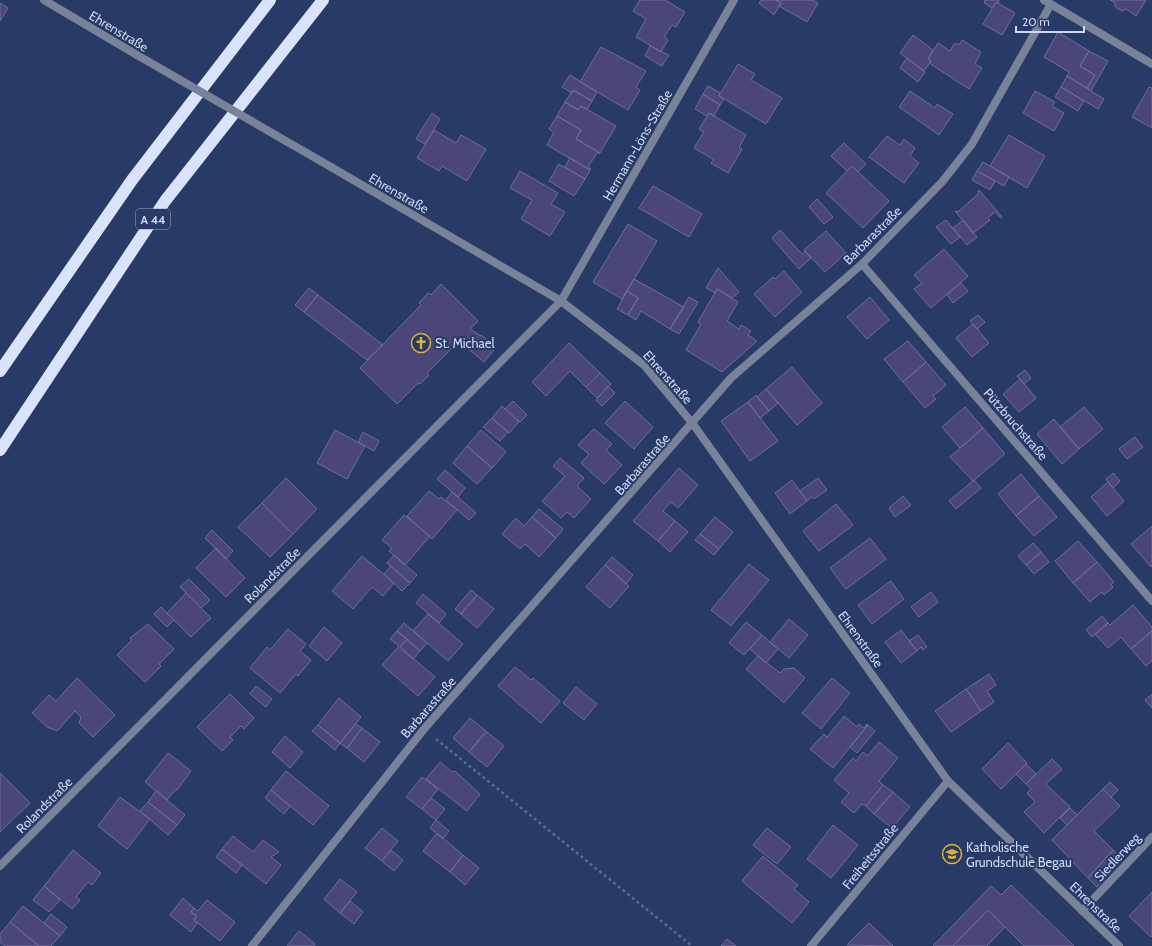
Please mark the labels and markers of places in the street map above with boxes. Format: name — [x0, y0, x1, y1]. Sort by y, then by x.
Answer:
church icon: St. Michael — [410, 332, 432, 354]
place label: St. Michael — [435, 335, 495, 351]
place label: Katholische Grundschule Begau — [966, 839, 1072, 870]
school or university icon: Katholische Grundschule Begau — [941, 843, 963, 865]

